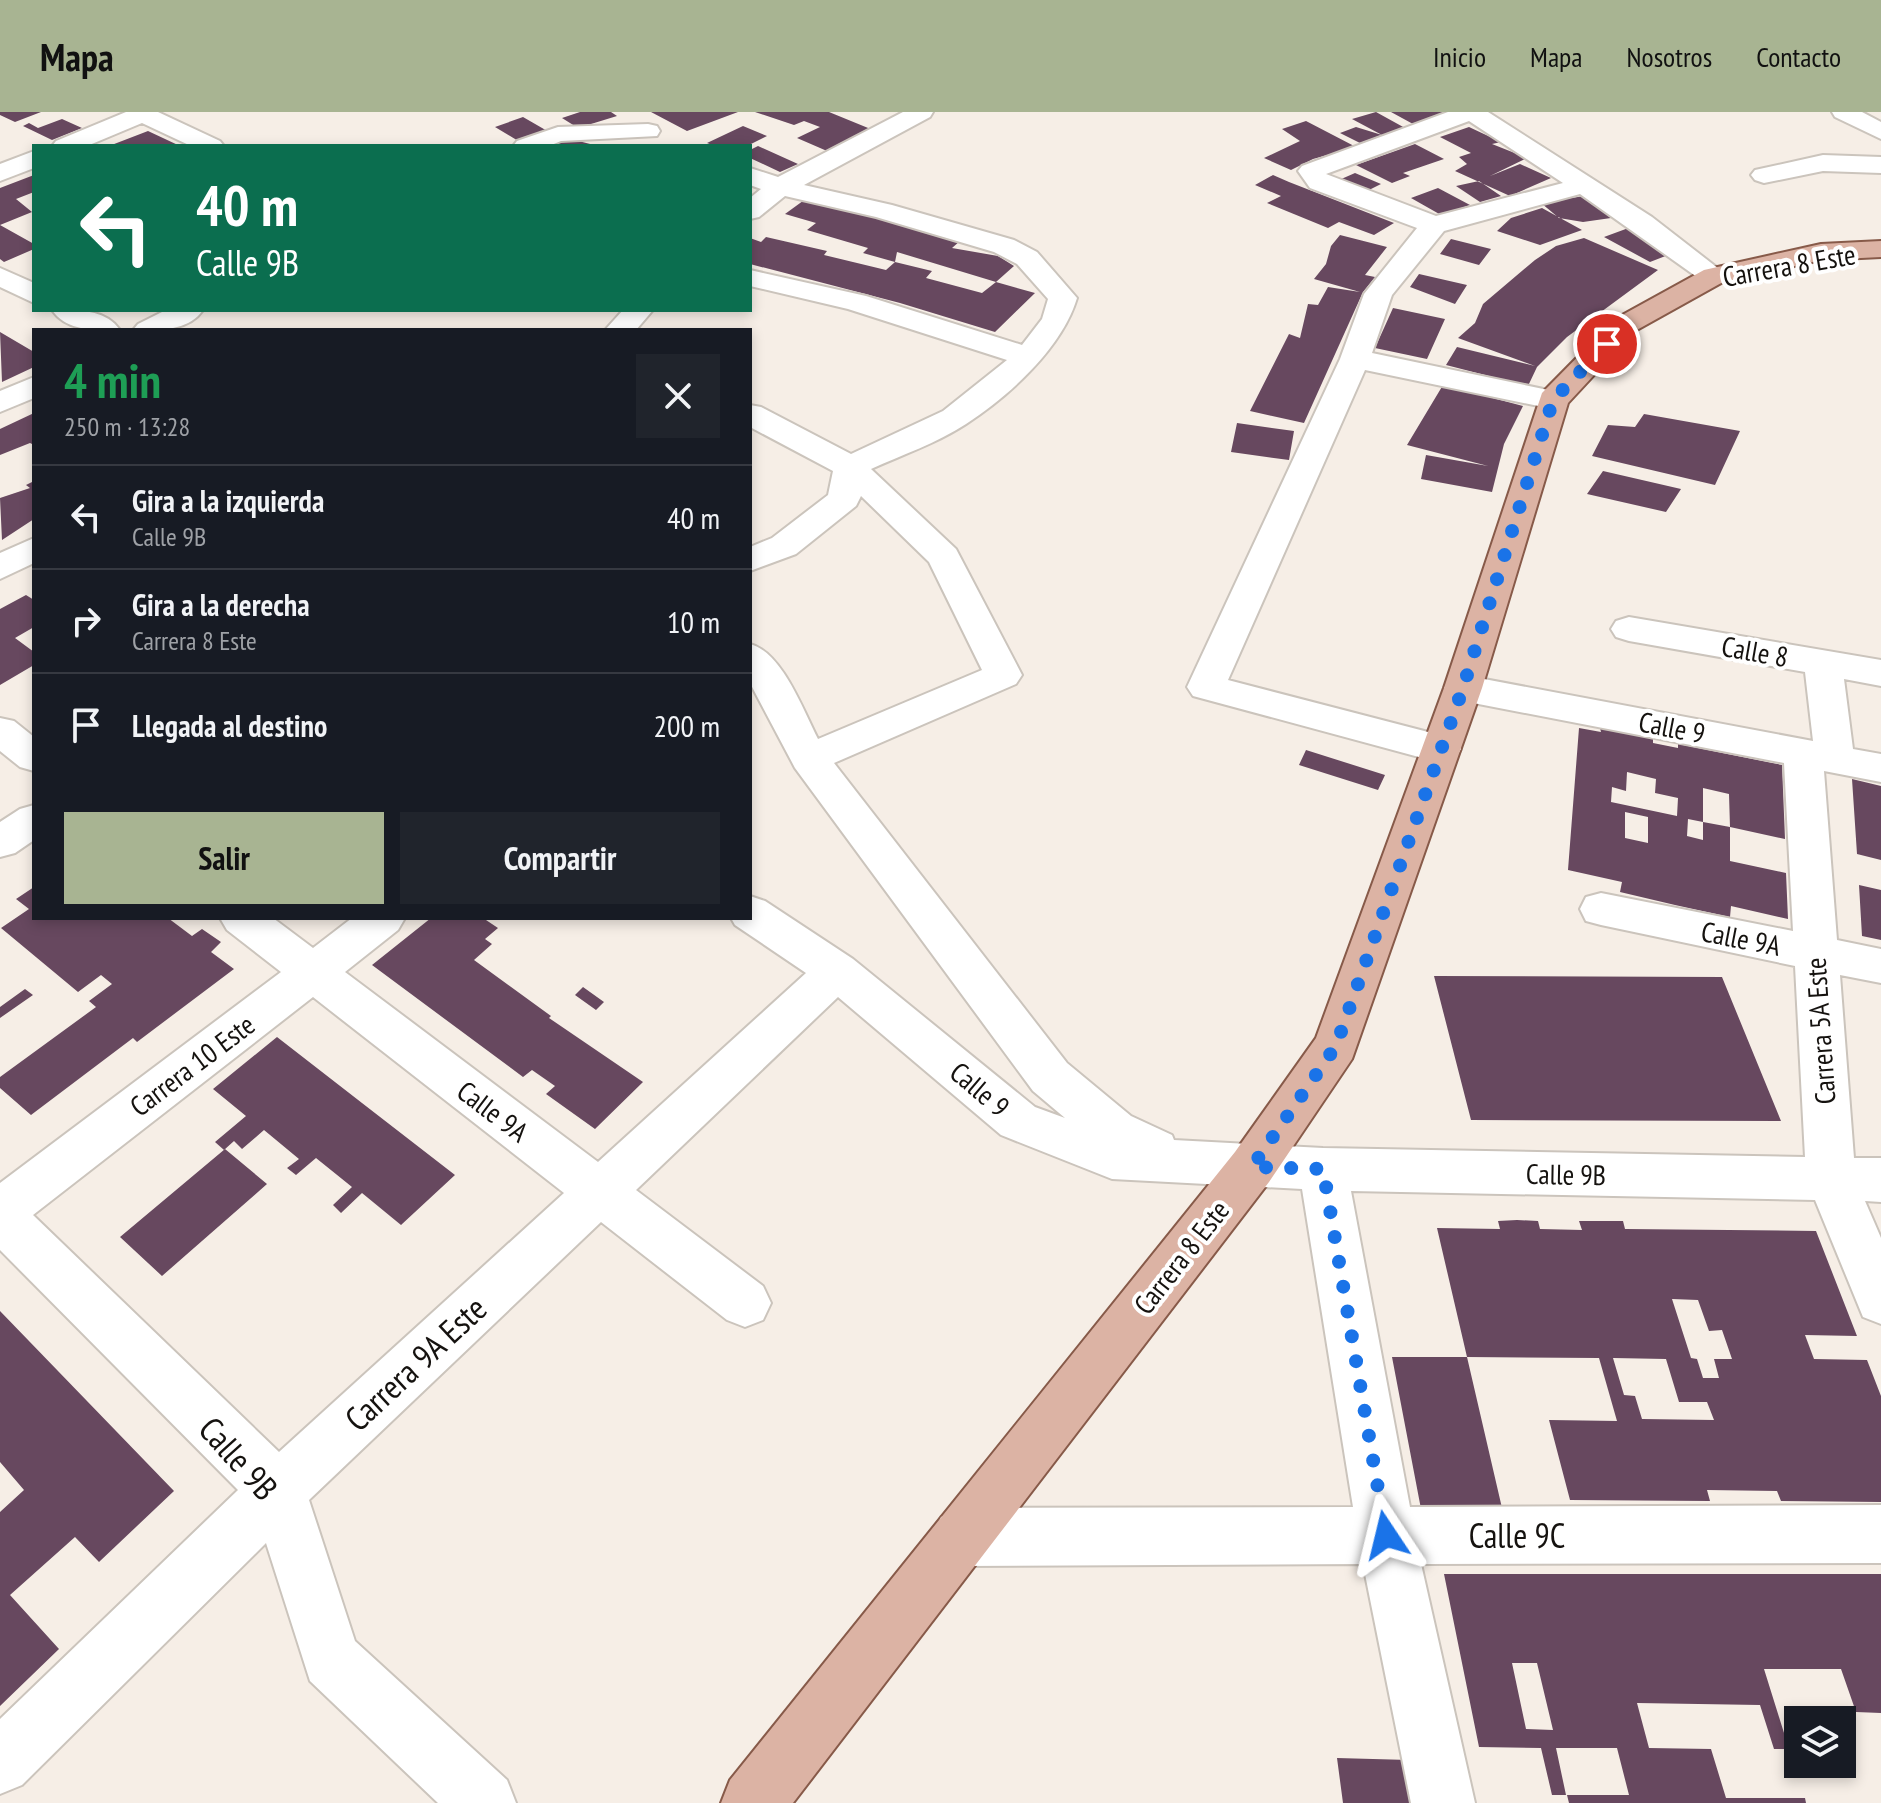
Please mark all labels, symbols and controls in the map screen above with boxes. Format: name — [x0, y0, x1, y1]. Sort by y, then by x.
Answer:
text: Mapa — [40, 32, 114, 81]
text: Inicio — [1433, 38, 1486, 75]
text: Mapa — [1530, 38, 1582, 75]
text: Nosotros — [1626, 38, 1712, 75]
text: Contacto — [1756, 38, 1841, 75]
text: 40 m — [196, 169, 298, 241]
icon: left — [64, 176, 168, 280]
street label: Carrera 8 Este — [1720, 235, 1858, 295]
text: Calle 9B — [196, 239, 299, 286]
pin — [1573, 310, 1641, 378]
icon: arrive — [1585, 322, 1629, 366]
text: 4 min — [64, 349, 161, 411]
button: close — [636, 354, 720, 438]
text: 250 m · 13:28 — [64, 410, 190, 443]
text: Gira a la izquierda — [132, 481, 324, 520]
icon: left — [64, 495, 108, 539]
text: 40 m — [667, 498, 720, 537]
text: Calle 9B — [132, 520, 206, 553]
text: Gira a la derecha — [132, 585, 310, 624]
icon: right — [64, 599, 108, 643]
text: 10 m — [667, 602, 720, 641]
text: Carrera 8 Este — [132, 624, 257, 657]
street label: Calle 8 — [1719, 627, 1791, 675]
street label: Calle 9 — [1636, 702, 1708, 752]
icon: arrive — [64, 703, 108, 747]
text: Llegada al destino — [132, 706, 327, 745]
text: 200 m — [654, 706, 720, 745]
button: Salir — [64, 812, 384, 904]
button: Compartir — [400, 812, 720, 904]
street label: Calle 9A — [1698, 912, 1785, 964]
street label: Carrera 5A Este — [1796, 957, 1844, 1105]
street label: Carrera 10 Este — [122, 1006, 262, 1124]
street label: Calle 9 — [943, 1053, 1017, 1125]
street label: Calle 9A — [450, 1072, 537, 1150]
street label: Calle 9B — [1526, 1155, 1606, 1193]
street label: Carrera 8 Este — [1125, 1193, 1237, 1321]
street label: Carrera 9A Este — [335, 1286, 495, 1440]
street label: Calle 9B — [190, 1407, 288, 1509]
position arrow — [1344, 1493, 1428, 1577]
street label: Calle 9C — [1469, 1513, 1565, 1557]
map controls — [1784, 1706, 1856, 1778]
button: layers — [1784, 1706, 1856, 1778]

